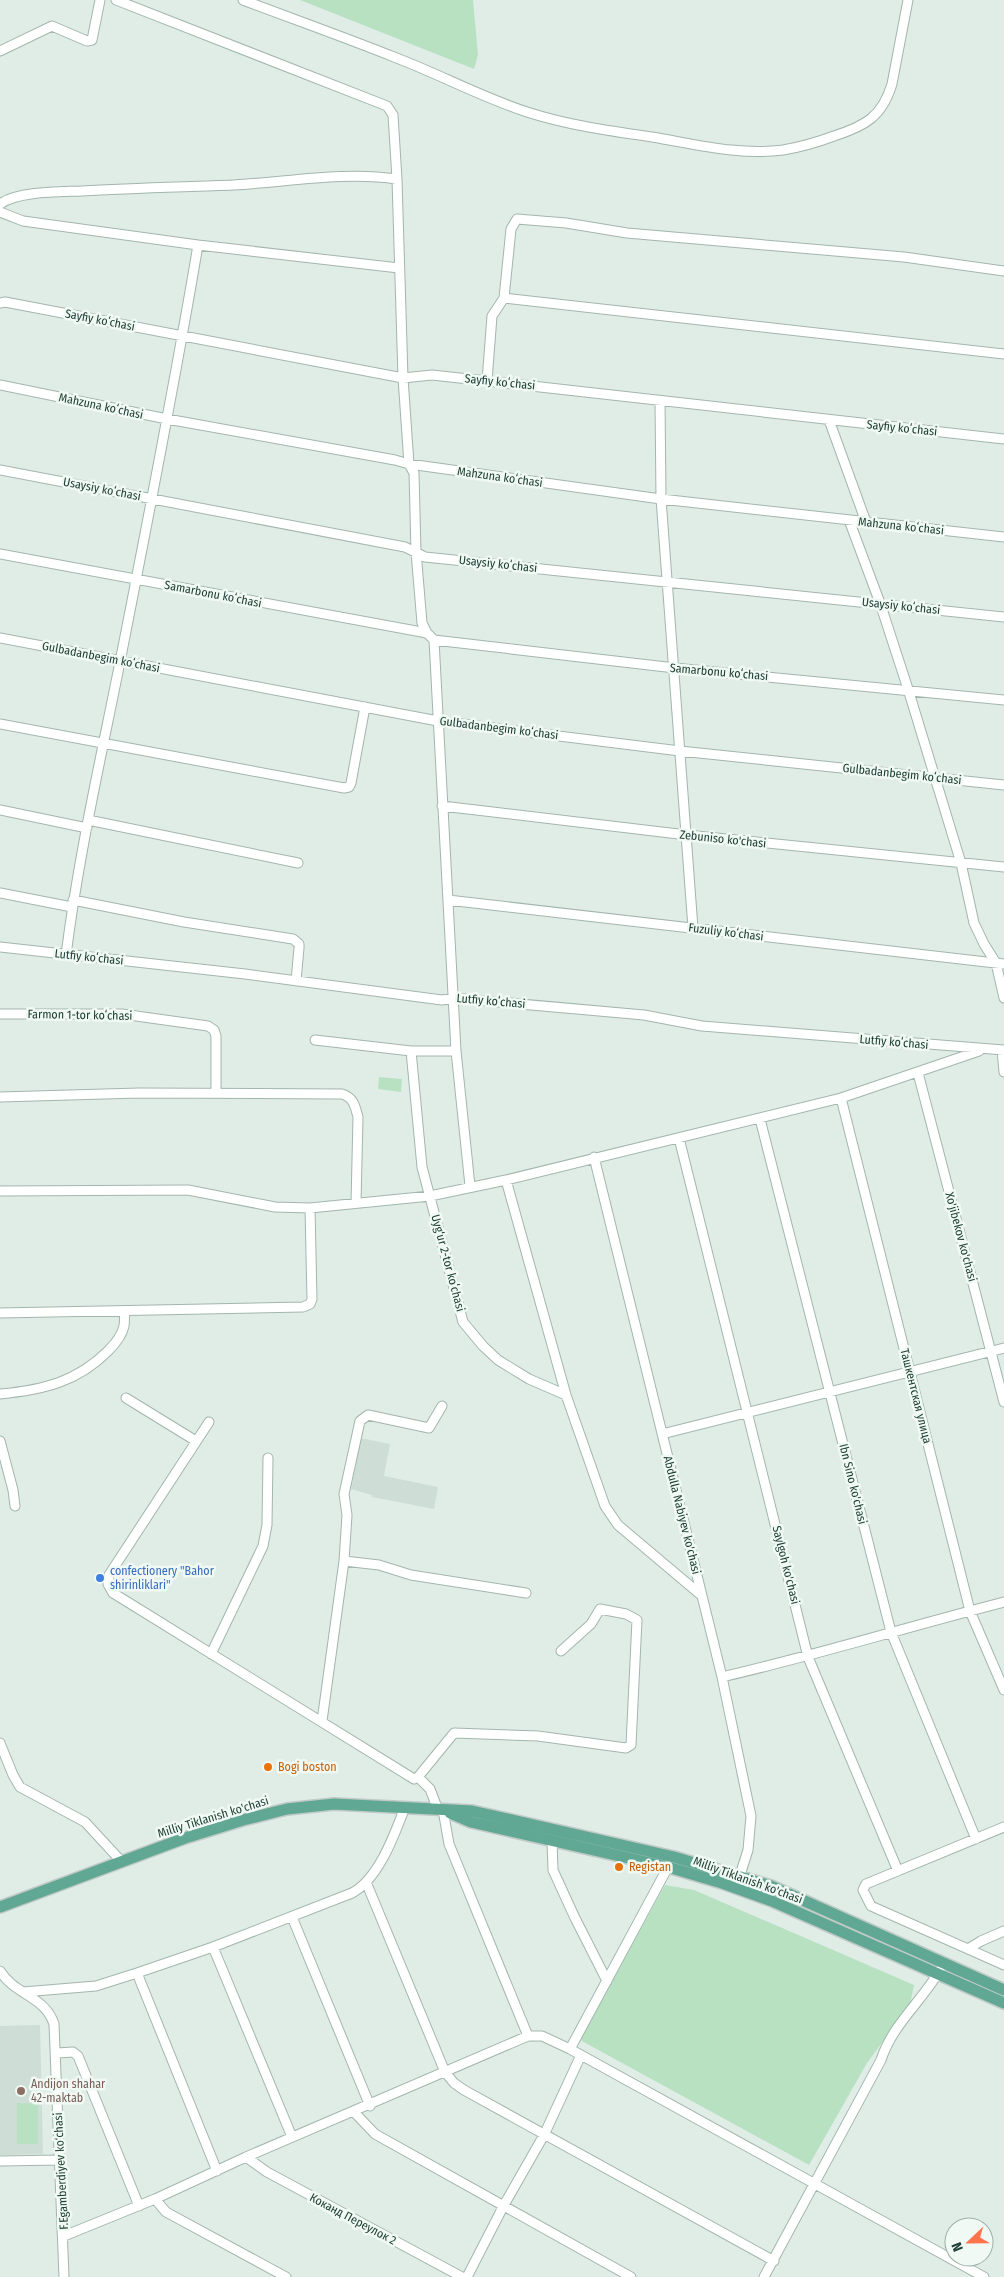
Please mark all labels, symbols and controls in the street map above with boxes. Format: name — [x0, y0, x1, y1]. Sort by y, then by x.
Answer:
street label: Sayfiy koʻchasi — [64, 305, 136, 334]
street label: Sayfiy koʻchasi — [464, 370, 536, 393]
street label: Mahzuna koʻchasi — [57, 389, 145, 422]
street label: Sayfiy koʻchasi — [866, 416, 938, 439]
street label: Mahzuna koʻchasi — [456, 463, 544, 490]
street label: Usaysiy koʻchasi — [62, 474, 142, 503]
street label: Mahzuna koʻchasi — [857, 514, 945, 537]
street label: Usaysiy koʻchasi — [458, 552, 538, 575]
street label: Samarbonu koʻchasi — [163, 577, 263, 610]
street label: Usaysiy koʻchasi — [861, 594, 941, 617]
street label: Gulbadanbegim koʻchasi — [41, 638, 161, 675]
street label: Samarbonu koʻchasi — [669, 660, 769, 683]
street label: Gulbadanbegim koʻchasi — [439, 713, 559, 742]
street label: Gulbadanbegim koʻchasi — [842, 760, 962, 787]
street label: Zebuniso ko'chasi — [679, 827, 767, 851]
street label: Fuzuliy koʻchasi — [688, 919, 765, 944]
street label: Lutfiy koʻchasi — [54, 945, 124, 968]
street label: Lutfiy koʻchasi — [456, 990, 526, 1011]
street label: Farmon 1-tor koʻchasi — [27, 1006, 133, 1023]
street label: Lutfiy koʻchasi — [859, 1031, 929, 1052]
street label: Xo'jibekov ko'chasi — [942, 1191, 980, 1283]
street label: Uyg‘ur 2-tor koʻchasi — [428, 1213, 469, 1313]
street label: Ташкентская улица — [897, 1347, 935, 1445]
street label: Ibn Sino ko'chasi — [836, 1442, 870, 1526]
street label: Abdulla Nabiyev ko'chasi — [660, 1454, 704, 1576]
street label: Saylgoh ko'chasi — [769, 1524, 803, 1606]
place label: confectionery "Bahor shirinliklari" — [110, 1564, 215, 1592]
marker: confectionery "Bahor shirinliklari" — [94, 1572, 106, 1584]
place label: Bogi boston — [278, 1760, 337, 1774]
marker: Bogi boston — [262, 1761, 274, 1773]
street label: Milliy Tiklanish ko'chasi — [156, 1793, 270, 1841]
street label: Milliy Tiklanish ko'chasi — [691, 1854, 805, 1906]
place label: Registan — [629, 1860, 671, 1874]
marker: Registan — [613, 1861, 625, 1873]
place label: Andijon shahar 42-maktab — [31, 2077, 106, 2105]
marker: Andijon shahar 42-maktab — [15, 2085, 27, 2097]
street label: F.Egamberdiyev kо‘chasi — [51, 2112, 71, 2230]
street label: Коканд Πереулок 2 — [307, 2190, 399, 2248]
north arrow — [944, 2217, 994, 2267]
text: N — [948, 2240, 967, 2254]

